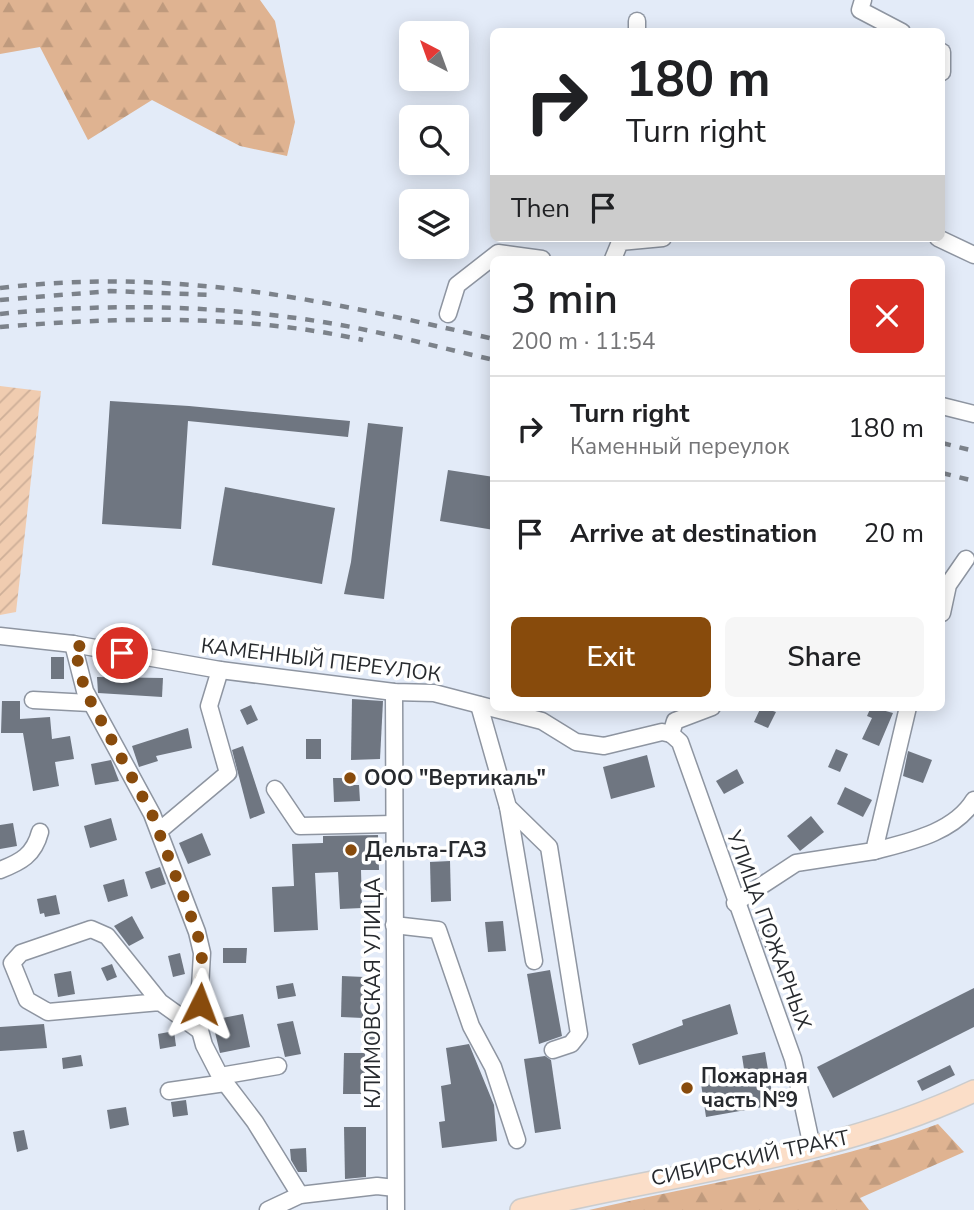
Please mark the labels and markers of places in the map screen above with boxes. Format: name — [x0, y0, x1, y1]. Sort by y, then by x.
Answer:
pin — [92, 623, 152, 683]
place label: ООО "Вертикаль" — [364, 764, 546, 792]
marker: ООО "Вертикаль" — [342, 770, 358, 786]
place label: Дельта-ГАЗ — [365, 836, 487, 864]
marker: Дельта-ГАЗ — [343, 842, 359, 858]
place label: Пожарная часть №9 — [701, 1062, 808, 1114]
marker: Пожарная часть №9 — [679, 1080, 695, 1096]

